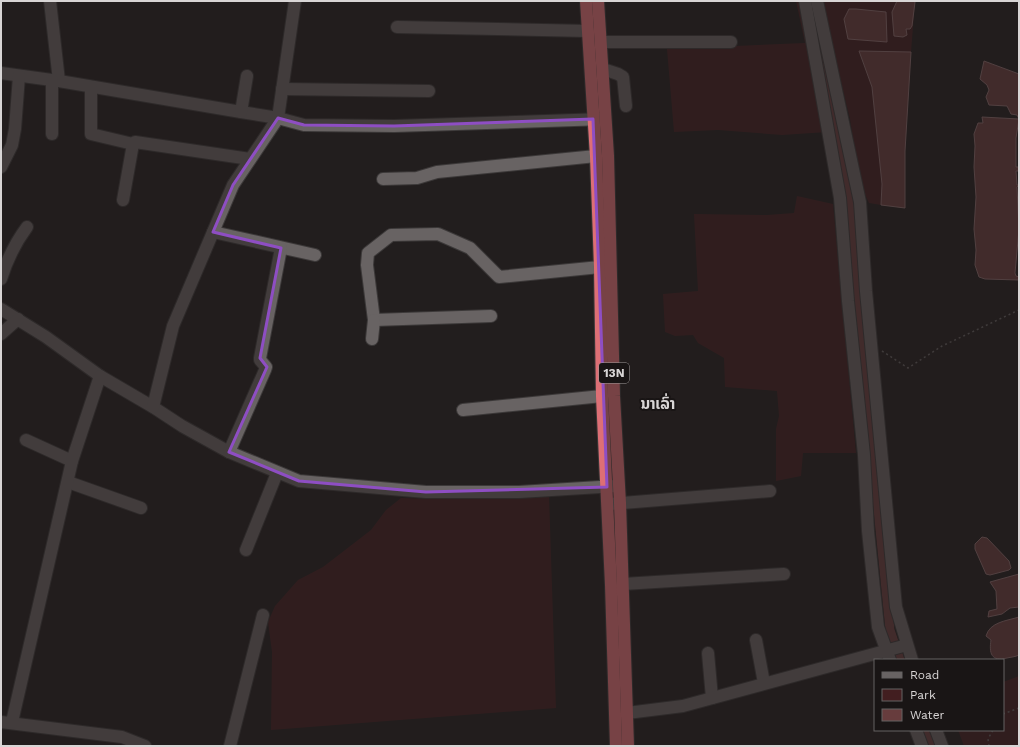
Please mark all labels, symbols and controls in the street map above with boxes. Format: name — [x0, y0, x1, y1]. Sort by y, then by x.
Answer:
road number: 13N — [599, 363, 629, 383]
district label: ນາເລົ່າ — [641, 393, 675, 413]
legend — [874, 659, 1004, 731]
text: Road — [910, 668, 939, 682]
text: Park — [910, 688, 936, 702]
text: Water — [910, 708, 945, 722]

